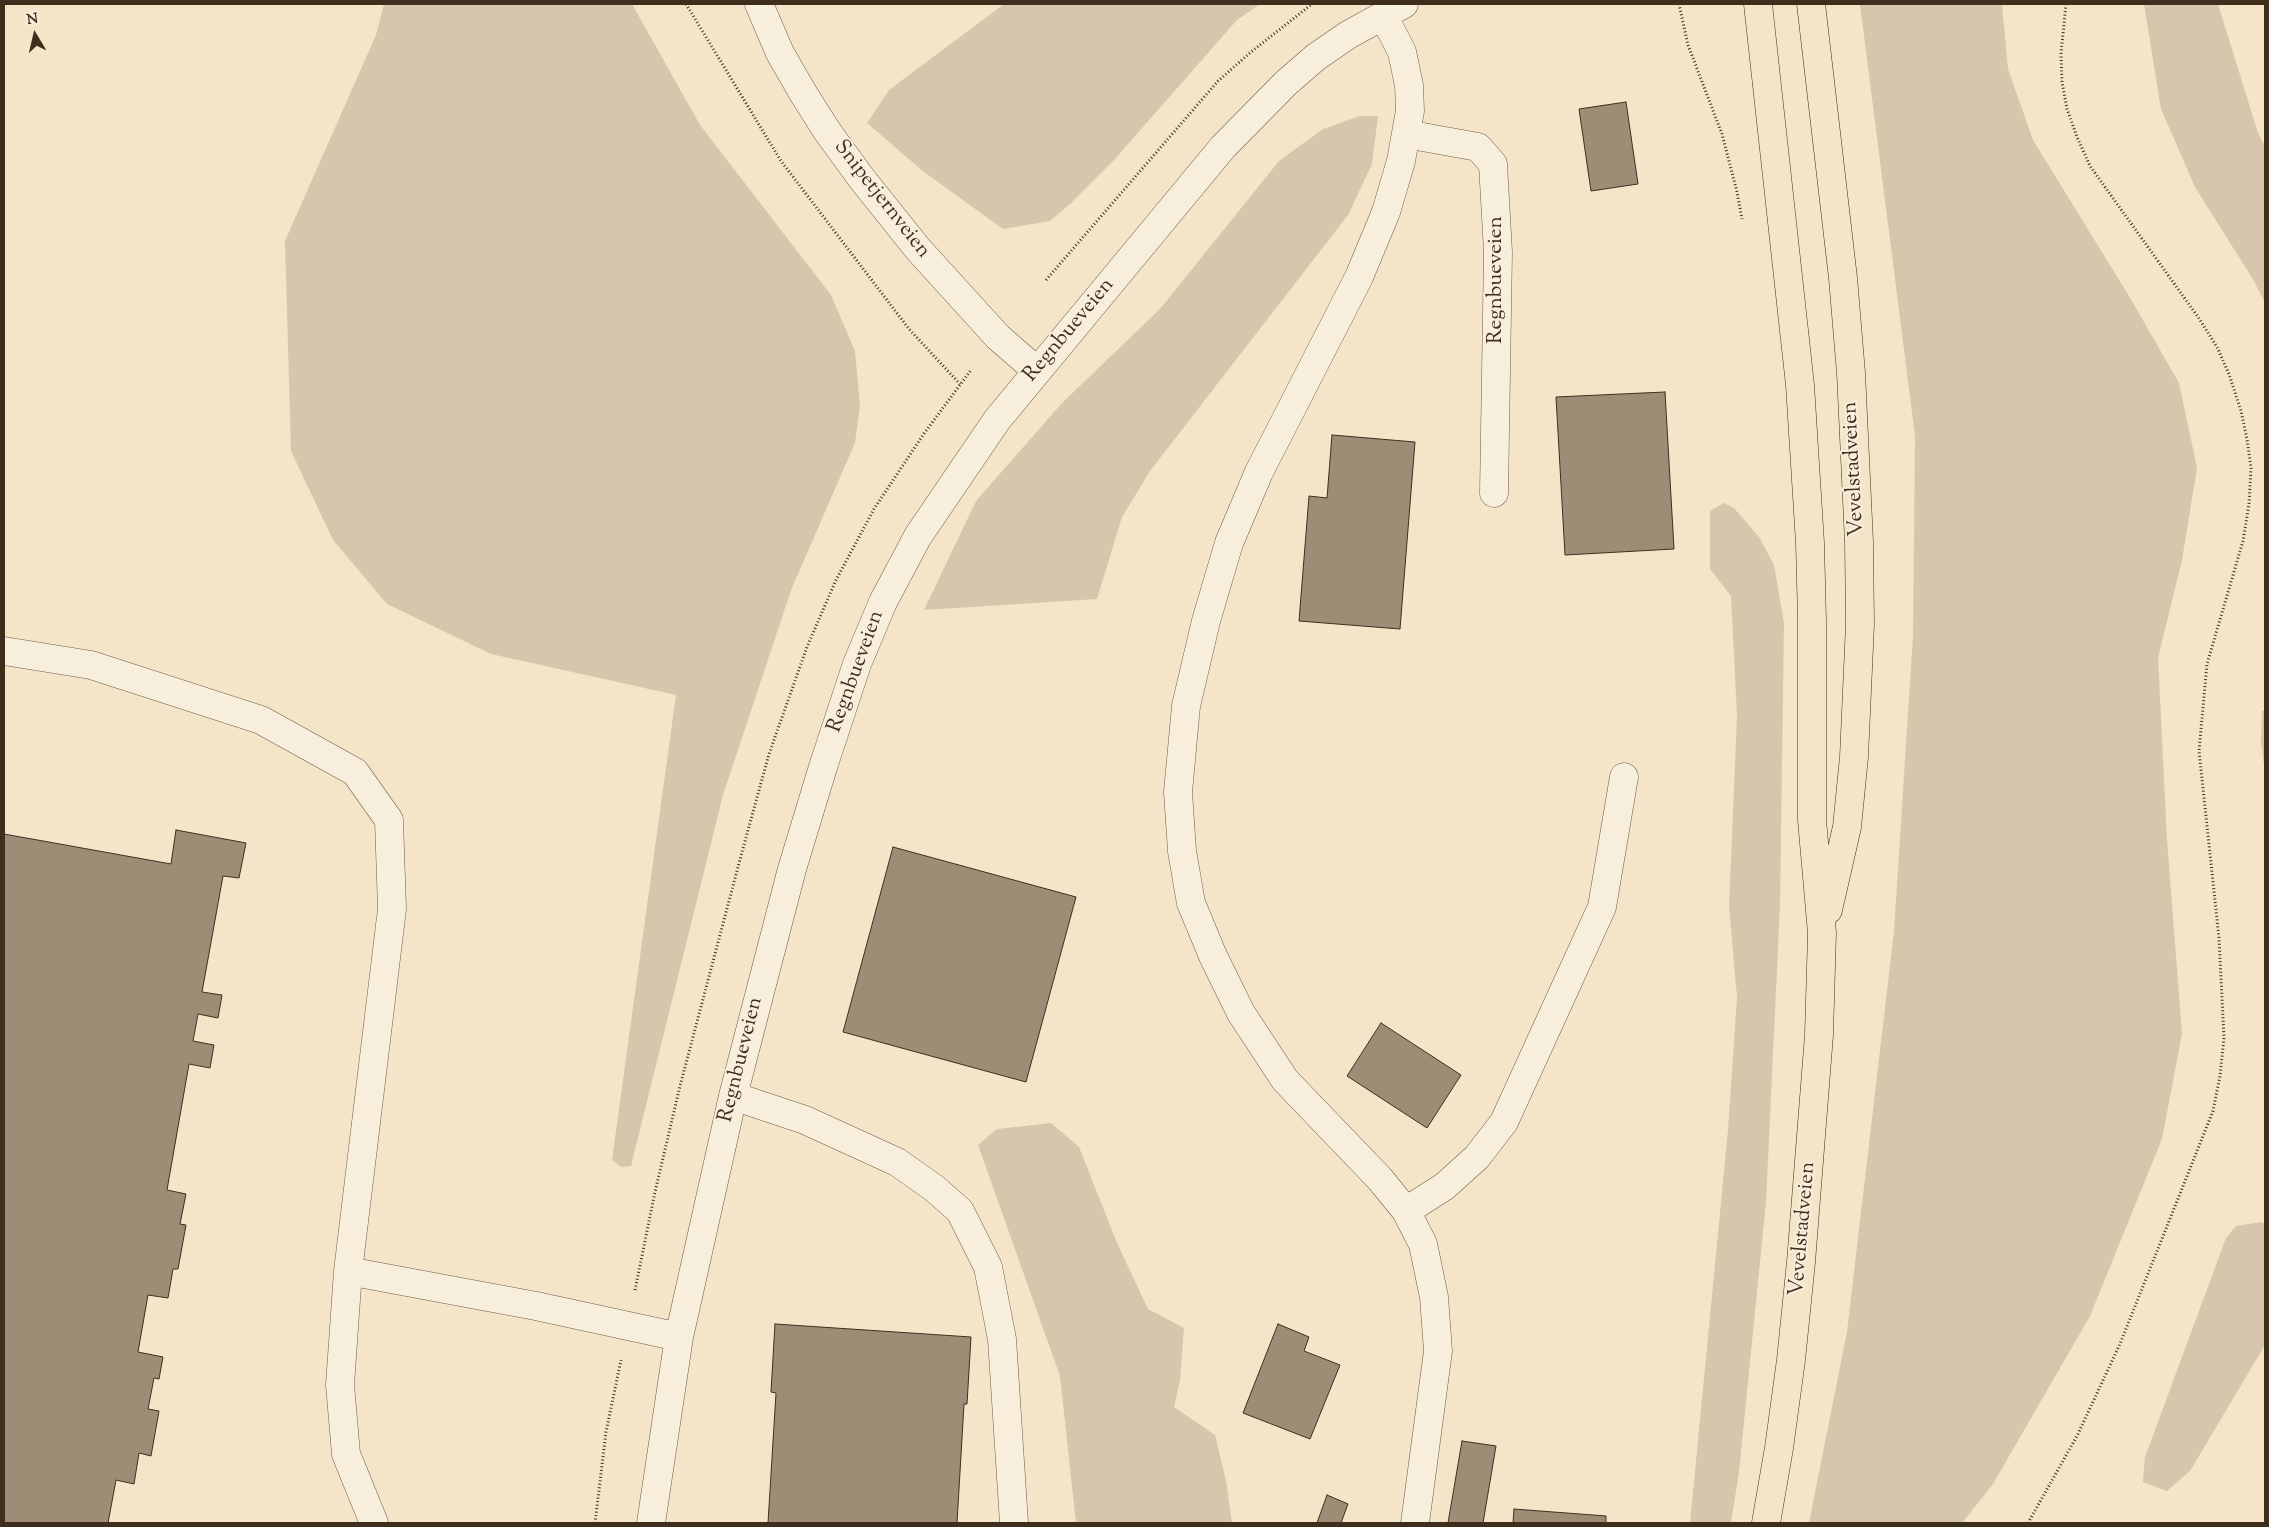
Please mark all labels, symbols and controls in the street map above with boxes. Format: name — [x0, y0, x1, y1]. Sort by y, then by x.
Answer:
text: N — [26, 9, 40, 31]
north arrow — [10, 10, 60, 60]
street label: Snipetjernveien — [827, 136, 935, 264]
street label: Regnbueveien — [1484, 216, 1510, 344]
street label: Regnbueveien — [1019, 274, 1121, 388]
street label: Vevelstadveien — [1839, 401, 1871, 537]
street label: Regnbueveien — [823, 608, 891, 736]
street label: Regnbueveien — [714, 995, 770, 1125]
street label: Vevelstadveien — [1786, 1161, 1822, 1297]

